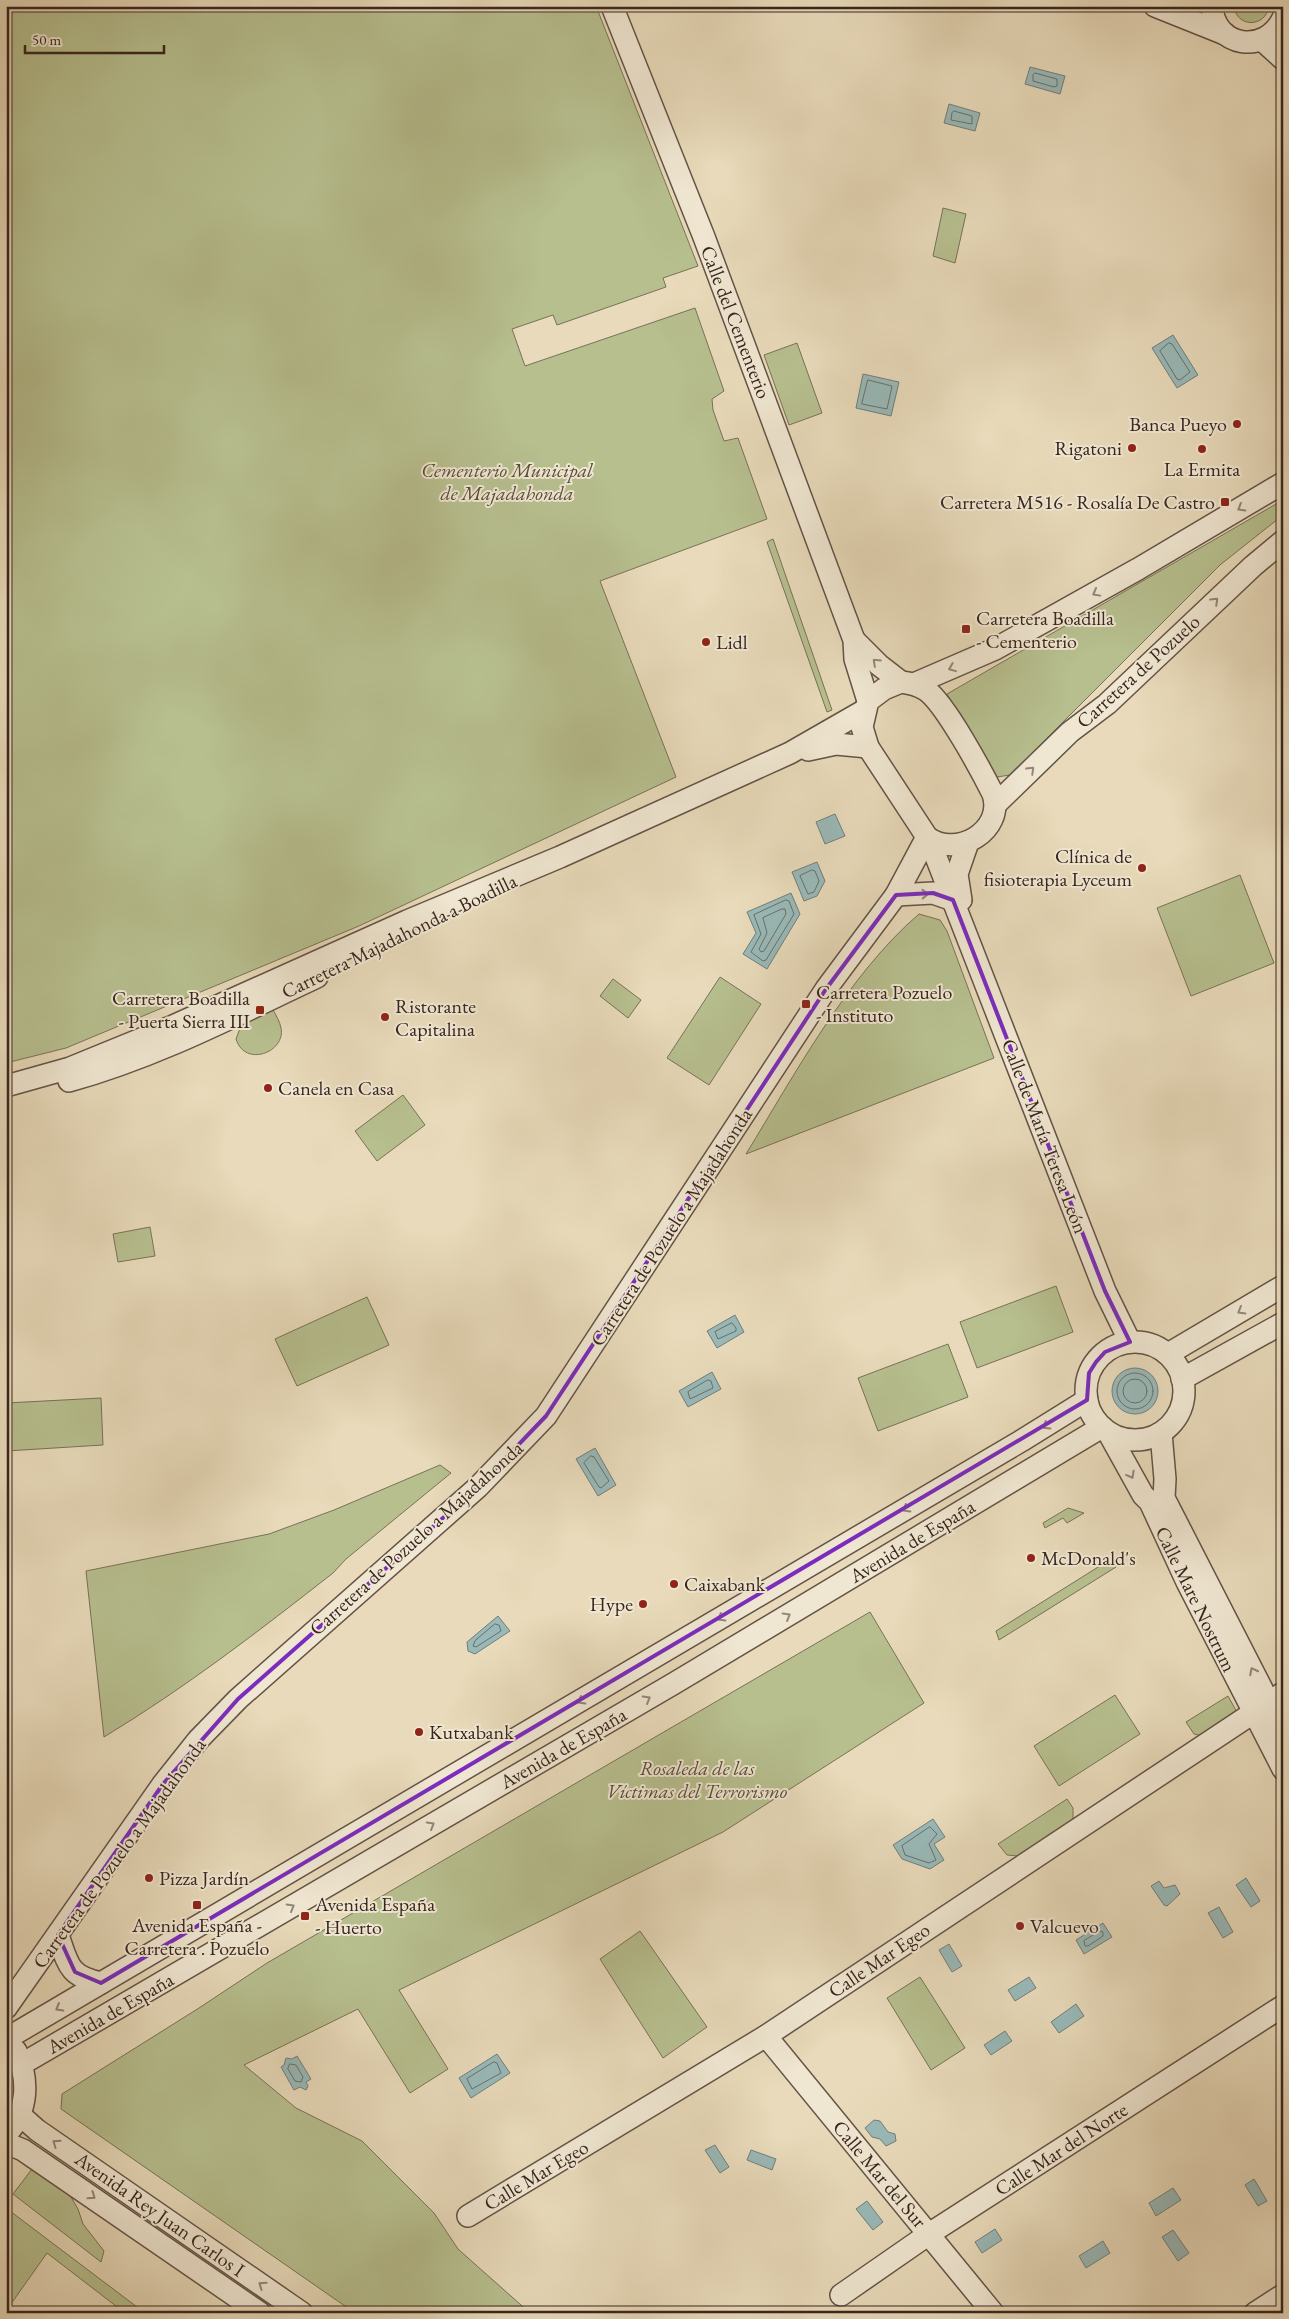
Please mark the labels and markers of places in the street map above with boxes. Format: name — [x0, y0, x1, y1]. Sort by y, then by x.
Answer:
place label: Banca Pueyo — [1129, 411, 1227, 437]
marker: Banca Pueyo — [1231, 418, 1243, 430]
place label: Rigatoni — [1055, 435, 1122, 461]
marker: Rigatoni — [1126, 442, 1138, 454]
marker: La Ermita — [1196, 443, 1208, 455]
place label: La Ermita — [1164, 456, 1240, 482]
place label: Carretera M516 - Rosalía De Castro — [940, 489, 1215, 515]
marker: Carretera M516 - Rosalía De Castro — [1219, 496, 1231, 508]
place label: Carretera Boadilla - Cementerio — [976, 605, 1114, 654]
marker: Carretera Boadilla - Cementerio — [960, 623, 972, 635]
place label: Lidl — [716, 629, 748, 655]
marker: Lidl — [700, 636, 712, 648]
place label: Clínica de fisioterapia Lyceum — [984, 843, 1132, 892]
marker: Clínica de fisioterapia Lyceum — [1136, 862, 1148, 874]
place label: Carretera Pozuelo - Instituto — [816, 979, 952, 1028]
place label: Carretera Boadilla - Puerta Sierra III — [112, 985, 250, 1034]
place label: Ristorante Capitalina — [395, 993, 476, 1042]
marker: Carretera Pozuelo - Instituto — [800, 998, 812, 1010]
marker: Carretera Boadilla - Puerta Sierra III — [254, 1004, 266, 1016]
marker: Ristorante Capitalina — [379, 1011, 391, 1023]
place label: Canela en Casa — [278, 1075, 394, 1101]
marker: Canela en Casa — [262, 1082, 274, 1094]
place label: McDonald's — [1041, 1545, 1136, 1571]
marker: McDonald's — [1025, 1552, 1037, 1564]
place label: Caixabank — [684, 1571, 766, 1597]
marker: Caixabank — [668, 1578, 680, 1590]
place label: Hype — [590, 1591, 633, 1617]
marker: Hype — [637, 1598, 649, 1610]
place label: Kutxabank — [429, 1719, 514, 1745]
marker: Kutxabank — [413, 1726, 425, 1738]
place label: Pizza Jardín — [159, 1865, 249, 1891]
marker: Pizza Jardín — [143, 1872, 155, 1884]
place label: Avenida España - Huerto — [314, 1891, 435, 1940]
marker: Avenida España - Carretera . Pozuelo — [191, 1899, 203, 1911]
marker: Avenida España - Huerto — [299, 1910, 311, 1922]
place label: Avenida España - Carretera . Pozuelo — [125, 1912, 270, 1961]
place label: Valcuevo — [1030, 1913, 1099, 1939]
marker: Valcuevo — [1014, 1920, 1026, 1932]

